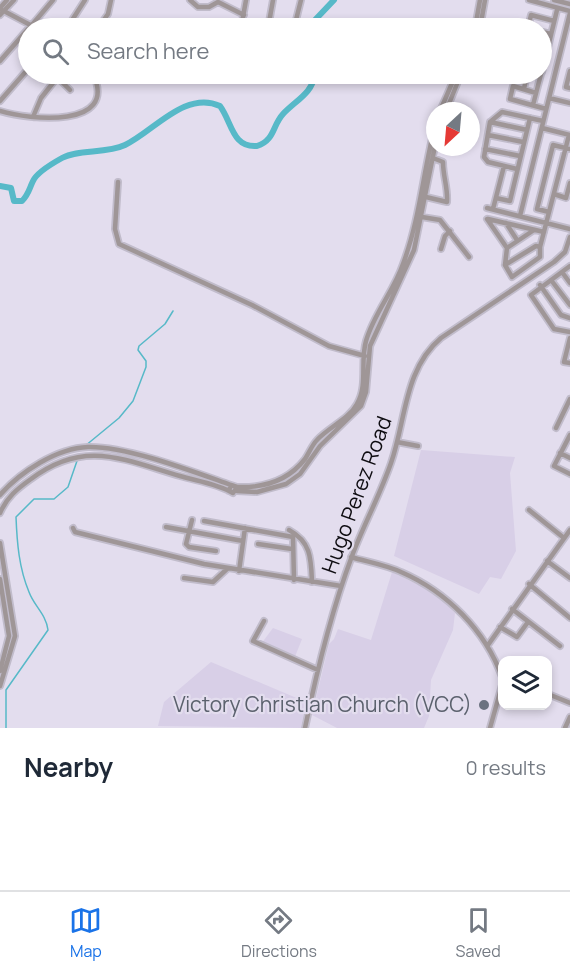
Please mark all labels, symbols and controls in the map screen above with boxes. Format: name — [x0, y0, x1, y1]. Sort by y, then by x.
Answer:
search box — [18, 18, 552, 84]
icon: search — [39, 35, 72, 68]
text: Search here — [87, 36, 209, 66]
north arrow — [426, 102, 480, 156]
street label: Hugo Perez Road — [315, 412, 398, 577]
map controls — [498, 656, 552, 710]
button: layers — [498, 656, 552, 710]
place label: Victory Christian Church (VCC) — [173, 690, 472, 718]
marker: Victory Christian Church (VCC) — [477, 698, 491, 712]
text: Nearby — [24, 749, 113, 785]
text: 0 results — [466, 754, 546, 781]
tab: Map — [69, 904, 102, 962]
tab: Directions — [241, 904, 317, 962]
tab: Saved — [456, 904, 501, 962]

